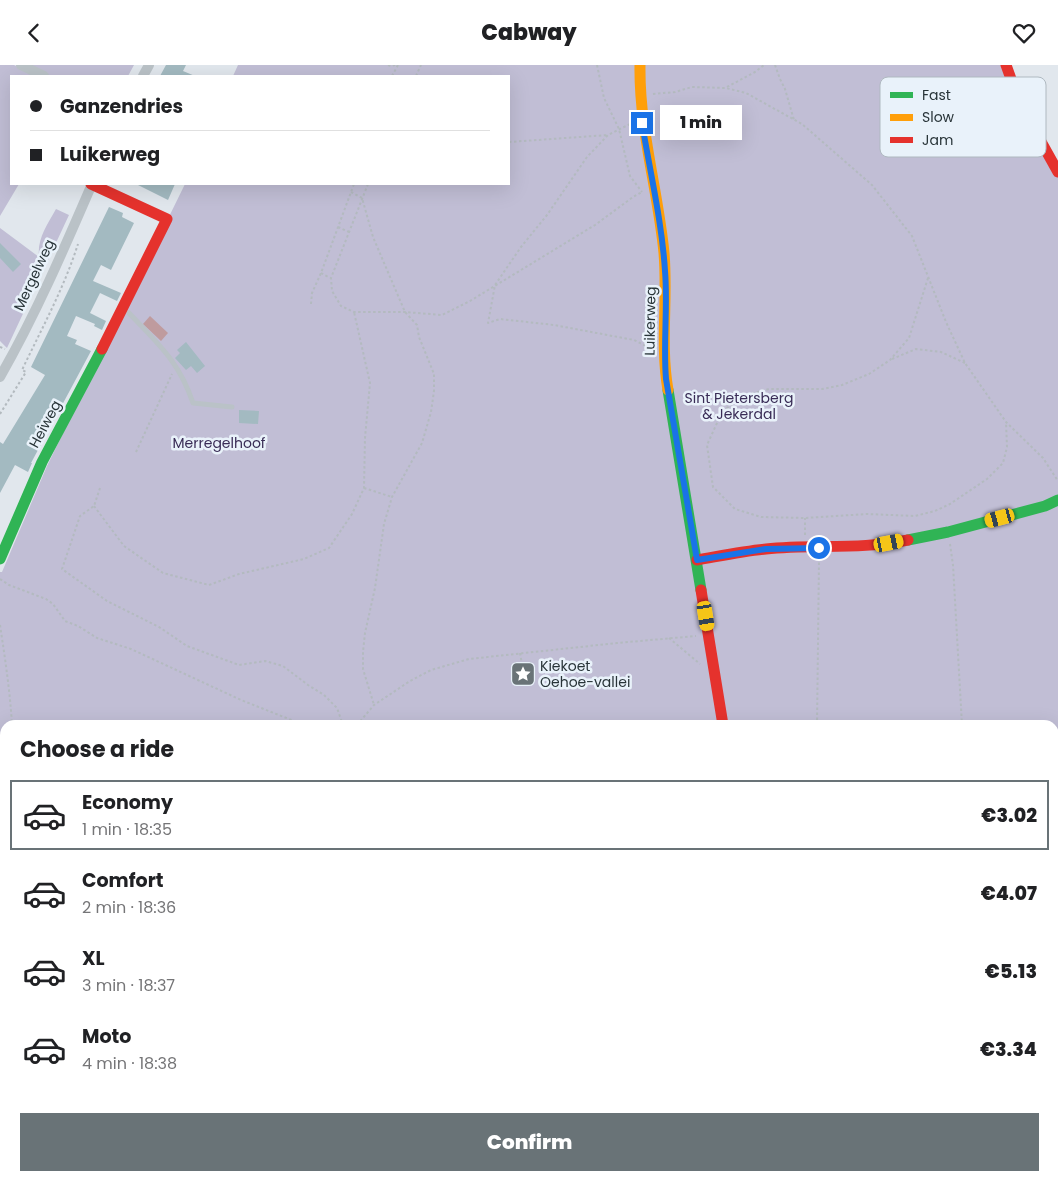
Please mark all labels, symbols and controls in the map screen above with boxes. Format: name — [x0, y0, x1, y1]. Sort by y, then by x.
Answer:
text: Cabway — [481, 17, 577, 48]
icon: back — [20, 19, 48, 47]
icon: heart — [1010, 19, 1038, 47]
legend — [880, 77, 1046, 157]
text: Fast — [922, 85, 951, 105]
text: Ganzendries — [60, 93, 183, 120]
callout: 1 min — [660, 105, 742, 141]
text: Slow — [922, 107, 955, 127]
text: 1 min — [680, 111, 722, 134]
route end — [631, 112, 653, 134]
text: Jam — [922, 130, 953, 150]
text: Luikerweg — [60, 141, 160, 168]
street label: Mergelweg — [9, 236, 59, 314]
street label: Luikerweg — [639, 286, 661, 356]
park label: Sint Pietersberg & Jekerdal — [685, 388, 793, 424]
street label: Heiweg — [24, 397, 66, 451]
park label: Merregelhoof — [173, 433, 266, 453]
car — [983, 507, 1016, 529]
car — [872, 533, 905, 553]
route start — [808, 537, 830, 559]
car — [696, 600, 715, 632]
place label: Kiekoet Oehoe-vallei — [540, 656, 630, 692]
place icon: Kiekoet Oehoe-vallei — [510, 661, 536, 687]
text: Choose a ride — [20, 734, 174, 765]
text: Economy — [82, 789, 173, 816]
icon: car — [22, 793, 67, 838]
text: €3.02 — [981, 802, 1037, 829]
text: 1 min · 18:35 — [82, 818, 172, 841]
text: Comfort — [82, 867, 164, 894]
icon: car — [22, 871, 67, 916]
text: €4.07 — [981, 880, 1037, 907]
text: 2 min · 18:36 — [82, 896, 176, 919]
text: XL — [82, 945, 105, 972]
icon: car — [22, 949, 67, 994]
text: €5.13 — [985, 958, 1037, 985]
text: 3 min · 18:37 — [82, 974, 175, 997]
text: Moto — [82, 1023, 131, 1050]
icon: car — [22, 1027, 67, 1072]
text: €3.34 — [980, 1036, 1037, 1063]
text: 4 min · 18:38 — [82, 1052, 177, 1075]
button: Confirm — [20, 1113, 1039, 1171]

